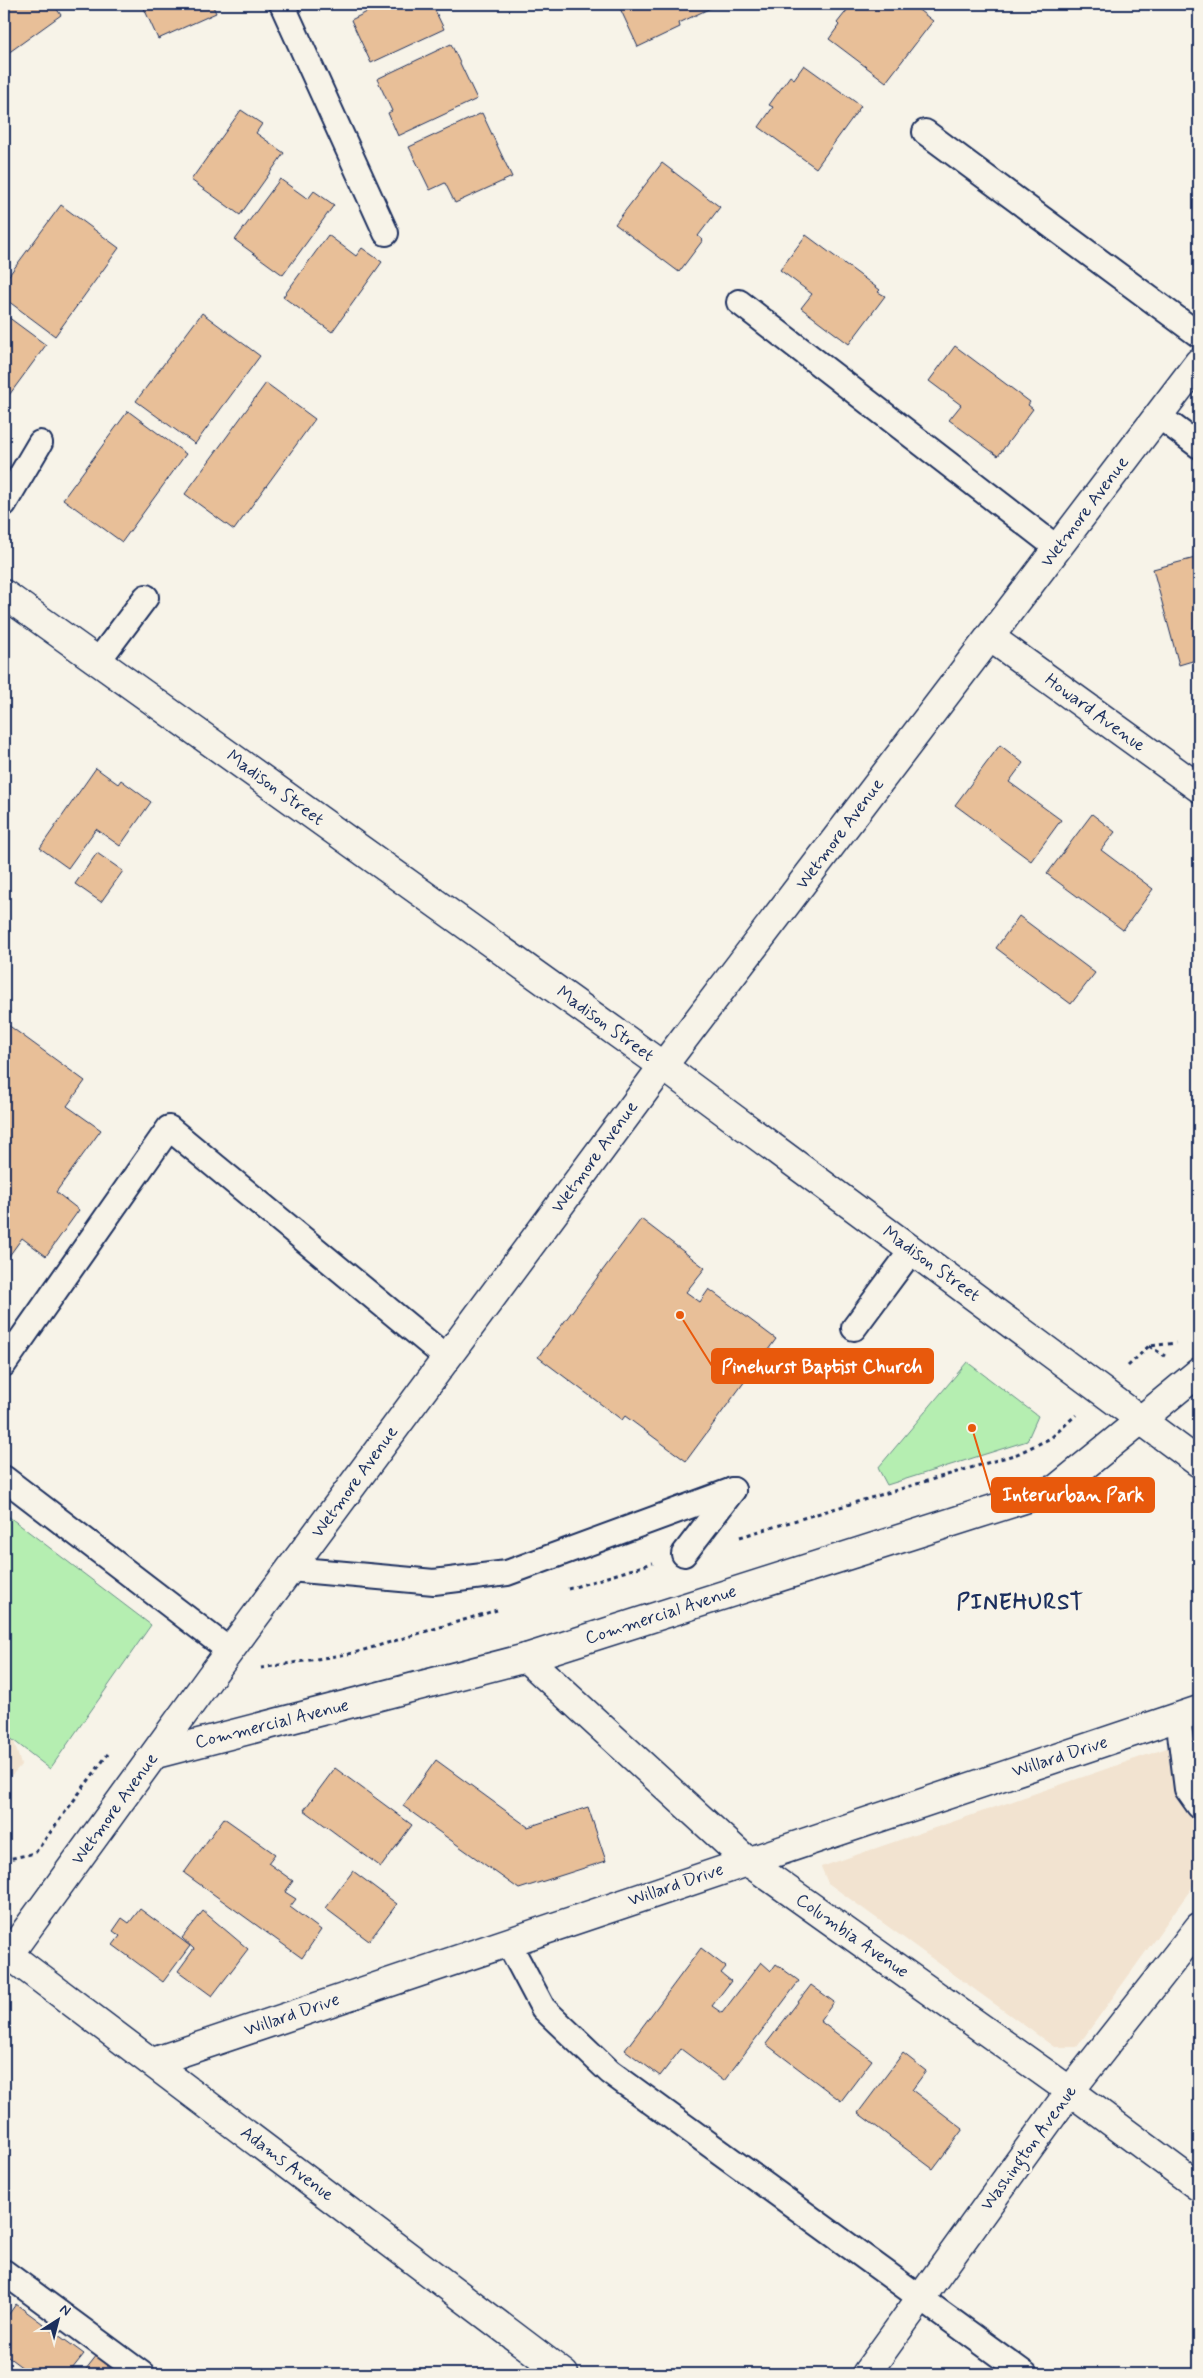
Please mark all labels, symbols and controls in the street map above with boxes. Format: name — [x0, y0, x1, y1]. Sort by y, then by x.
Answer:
street label: Wetmore Avenue — [1035, 451, 1135, 572]
street label: Howard Avenue — [1040, 668, 1150, 758]
street label: Madison Street — [221, 744, 329, 832]
street label: Wetmore Avenue — [790, 773, 890, 894]
street label: Madison Street — [551, 980, 659, 1068]
street label: Wetmore Avenue — [546, 1096, 644, 1218]
street label: Madison Street — [877, 1220, 985, 1308]
callout: Pinehurst Baptist Church — [712, 1349, 933, 1383]
text: Pinehurst Baptist Church — [722, 1355, 923, 1380]
street label: Wetmore Avenue — [306, 1421, 404, 1543]
callout: Interurban Park — [992, 1478, 1154, 1512]
text: Interurban Park — [1002, 1483, 1144, 1508]
street label: Commercial Avenue — [582, 1579, 740, 1651]
district label: PINEHURST — [956, 1589, 1084, 1617]
street label: Commercial Avenue — [193, 1693, 351, 1755]
street label: Willard Drive — [1009, 1730, 1111, 1784]
street label: Wetmore Avenue — [66, 1748, 164, 1870]
street label: Willard Drive — [625, 1857, 727, 1913]
street label: Columbia Avenue — [791, 1888, 913, 1984]
street label: Willard Drive — [241, 1987, 343, 2043]
street label: Washington Avenue — [975, 2080, 1084, 2217]
street label: Adams Avenue — [235, 2121, 339, 2207]
north arrow — [32, 2296, 82, 2346]
text: N — [56, 2300, 74, 2320]

